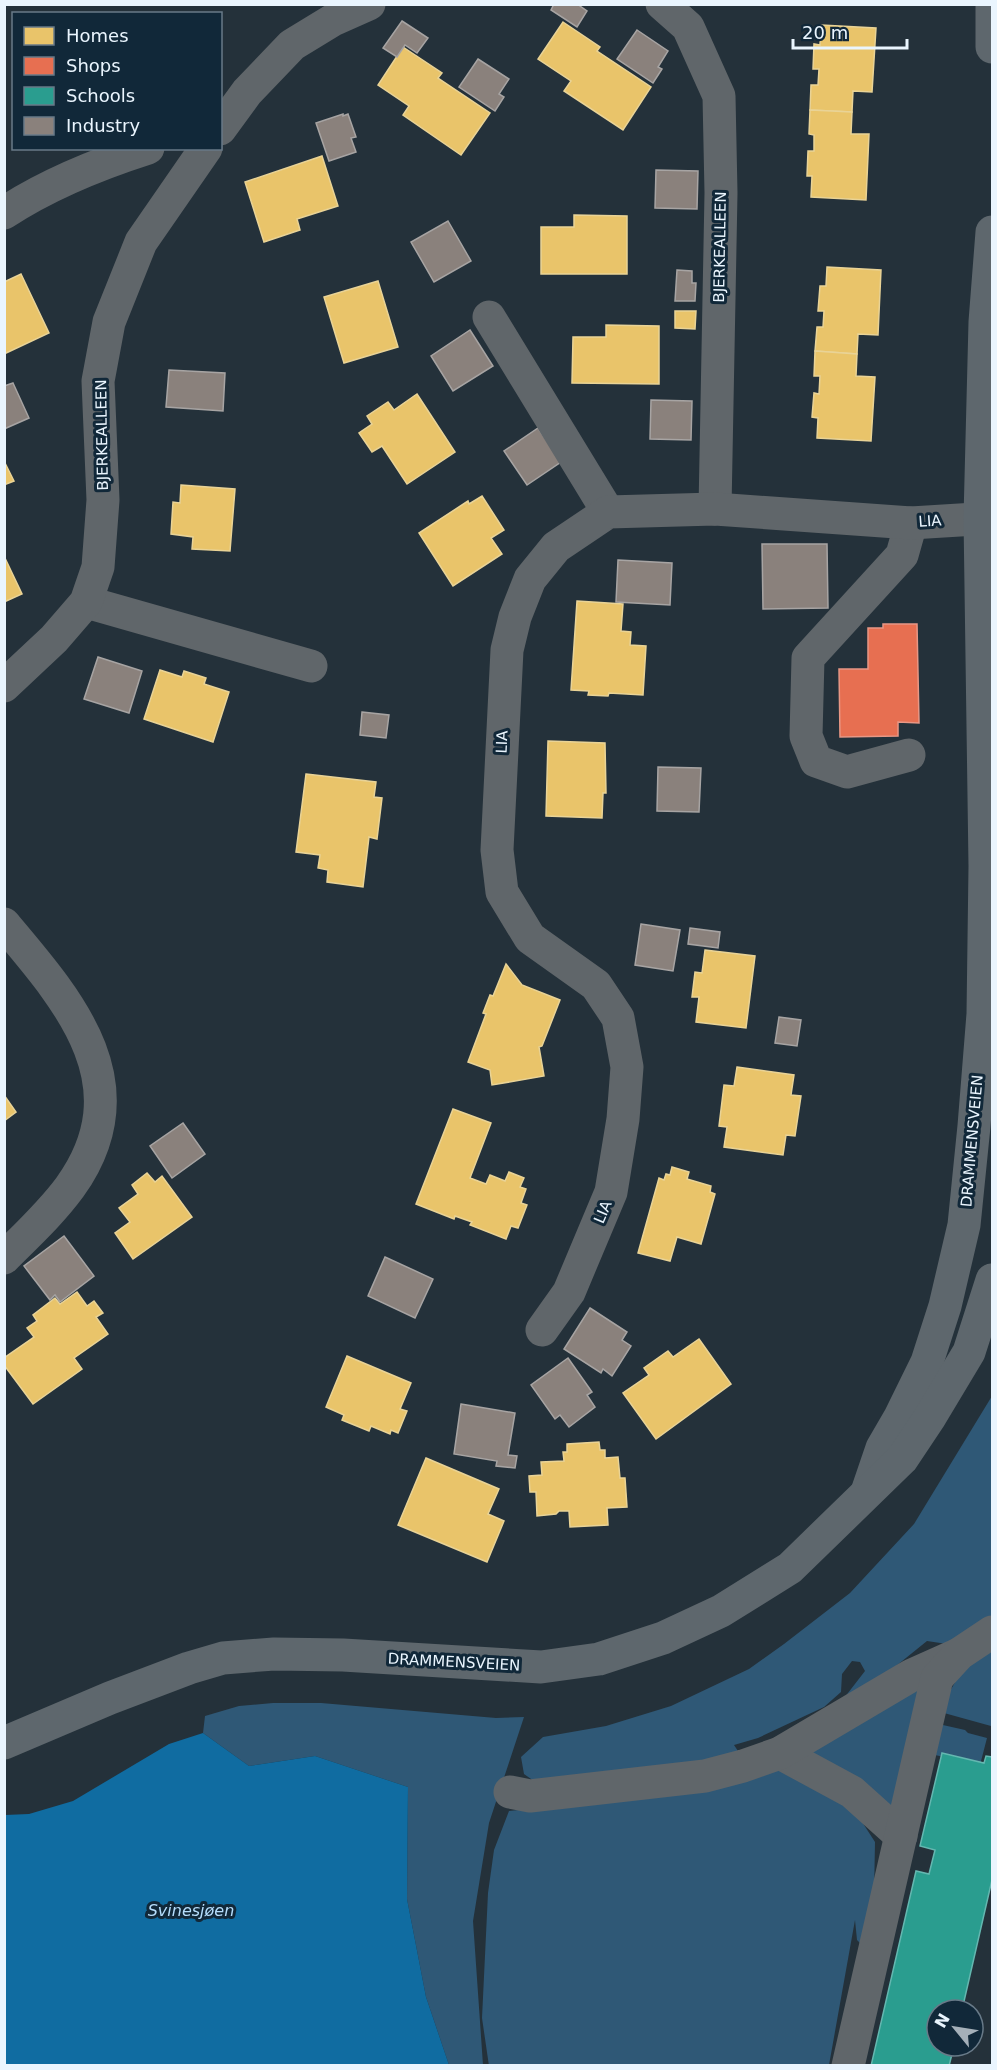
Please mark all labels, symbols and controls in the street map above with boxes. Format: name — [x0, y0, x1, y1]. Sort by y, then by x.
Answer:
legend — [12, 12, 222, 150]
scale bar — [793, 12, 907, 50]
text: 20 m — [802, 22, 848, 43]
text: Homes — [66, 25, 129, 46]
text: Shops — [66, 55, 121, 76]
text: Schools — [66, 85, 135, 106]
text: Industry — [66, 115, 140, 136]
street label: BJERKEALLEEN — [710, 191, 730, 303]
street label: BJERKEALLEEN — [92, 379, 112, 491]
street label: LIA — [918, 511, 943, 531]
street label: LIA — [492, 729, 512, 754]
street label: DRAMMENSVEIEN — [957, 1074, 987, 1208]
street label: LIA — [590, 1197, 616, 1226]
street label: DRAMMENSVEIEN — [387, 1650, 521, 1674]
water label: Svinesjøen — [148, 1901, 234, 1920]
north arrow — [925, 1998, 985, 2058]
text: N — [931, 2010, 954, 2031]

